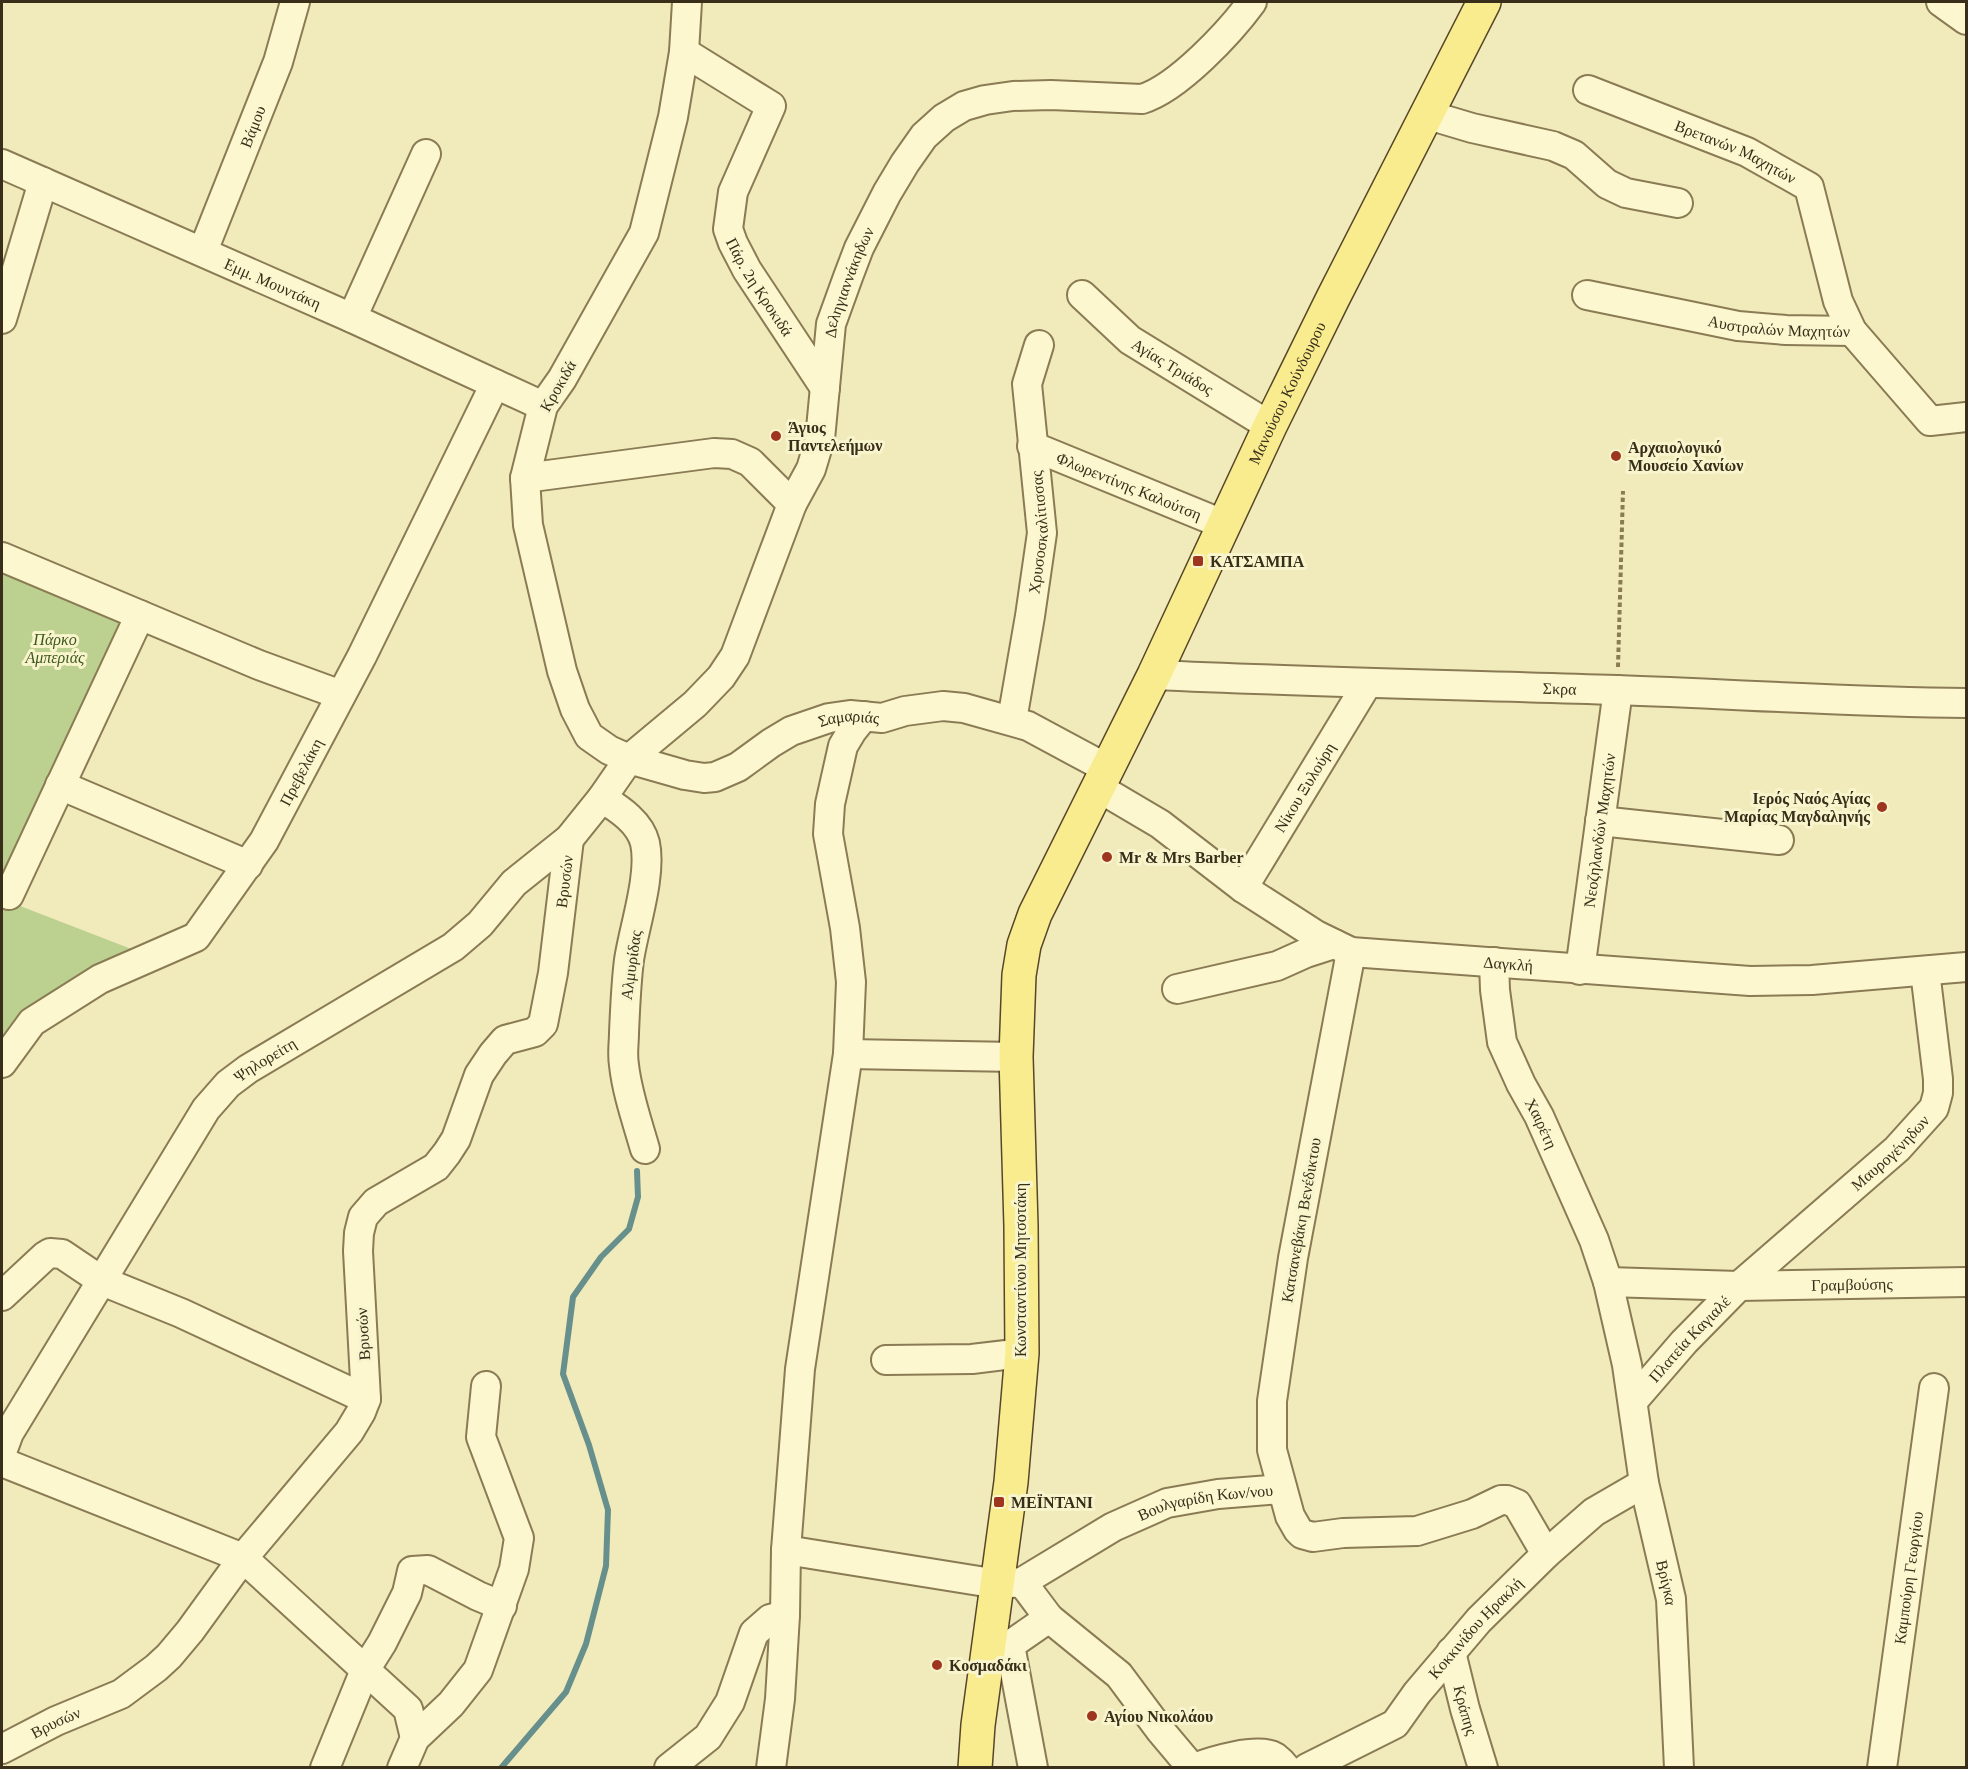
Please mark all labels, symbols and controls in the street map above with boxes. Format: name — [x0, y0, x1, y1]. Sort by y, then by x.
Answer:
street label: Βάμου — [236, 103, 268, 150]
street label: Βρετανών Μαχητών — [1673, 116, 1799, 186]
street label: Δεληγιαννάκηδων — [821, 224, 877, 339]
street label: Πάρ. 2η Κροκιδά — [723, 235, 797, 339]
street label: Εμμ. Μουντάκη — [222, 255, 324, 313]
street label: Αυστραλών Μαχητών — [1706, 312, 1850, 340]
street label: Μανούσου Κούνδουρου — [1245, 319, 1329, 467]
street label: Αγίας Τριάδος — [1129, 335, 1217, 398]
street label: Κροκιδά — [537, 357, 580, 415]
place label: Άγιος Παντελεήμων — [788, 419, 882, 455]
marker: Άγιος Παντελεήμων — [769, 429, 783, 443]
place label: Αρχαιολογικό Μουσείο Χανίων — [1628, 439, 1743, 474]
street label: Φλωρεντίνης Καλούτση — [1054, 449, 1204, 524]
marker: Αρχαιολογικό Μουσείο Χανίων — [1609, 449, 1623, 463]
street label: Χρυσοσκαλίτισσας — [1025, 469, 1051, 595]
place label: ΚΑΤΣΑΜΠΑ — [1210, 553, 1305, 570]
marker: ΚΑΤΣΑΜΠΑ — [1191, 554, 1205, 568]
park label: Πάρκο Αμπεριάς — [24, 631, 85, 667]
street label: Σκρα — [1543, 679, 1577, 698]
street label: Σαμαριάς — [816, 706, 881, 730]
street label: Πρεβελάκη — [276, 735, 326, 808]
street label: Νίκου Ξυλούρη — [1271, 739, 1339, 835]
street label: Νεοζηλανδών Μαχητών — [1580, 752, 1618, 909]
place label: Ιερός Ναός Αγίας Μαρίας Μαγδαληνής — [1724, 790, 1870, 826]
marker: Ιερός Ναός Αγίας Μαρίας Μαγδαληνής — [1875, 800, 1889, 814]
place label: Mr & Mrs Barber — [1119, 849, 1244, 866]
marker: Mr & Mrs Barber — [1100, 850, 1114, 864]
street label: Βρυσών — [552, 854, 576, 909]
street label: Αλμυρίδας — [618, 928, 645, 1001]
street label: Δαγκλή — [1483, 953, 1534, 975]
street label: Ψηλορείτη — [230, 1034, 299, 1085]
street label: Χαιρέτη — [1522, 1095, 1561, 1151]
street label: Μαυρογένηδων — [1847, 1111, 1932, 1194]
street label: Κατσανεβάκη Βενέδικτου — [1278, 1136, 1325, 1304]
street label: Κωνσταντίνου Μητσοτάκη — [1012, 1183, 1030, 1357]
street label: Γραμβούσης — [1811, 1275, 1894, 1294]
street label: Πλατεία Καγιαλέ — [1645, 1292, 1733, 1385]
street label: Βρυσών — [353, 1307, 374, 1361]
street label: Βουλγαρίδη Κων/νου — [1135, 1481, 1274, 1524]
place label: ΜΕΪΝΤΑΝΙ — [1011, 1494, 1093, 1511]
marker: ΜΕΪΝΤΑΝΙ — [992, 1495, 1006, 1509]
street label: Καμπούρη Γεωργίου — [1891, 1510, 1926, 1645]
street label: Βρίγκα — [1654, 1558, 1680, 1606]
street label: Κοκκινίδου Ηρακλή — [1425, 1574, 1527, 1682]
place label: Κοσμαδάκι — [949, 1657, 1027, 1675]
marker: Κοσμαδάκι — [930, 1658, 944, 1672]
street label: Κράπης — [1451, 1684, 1481, 1738]
street label: Βρυσών — [28, 1703, 83, 1741]
place label: Αγίου Νικολάου — [1104, 1708, 1213, 1726]
marker: Αγίου Νικολάου — [1085, 1709, 1099, 1723]

